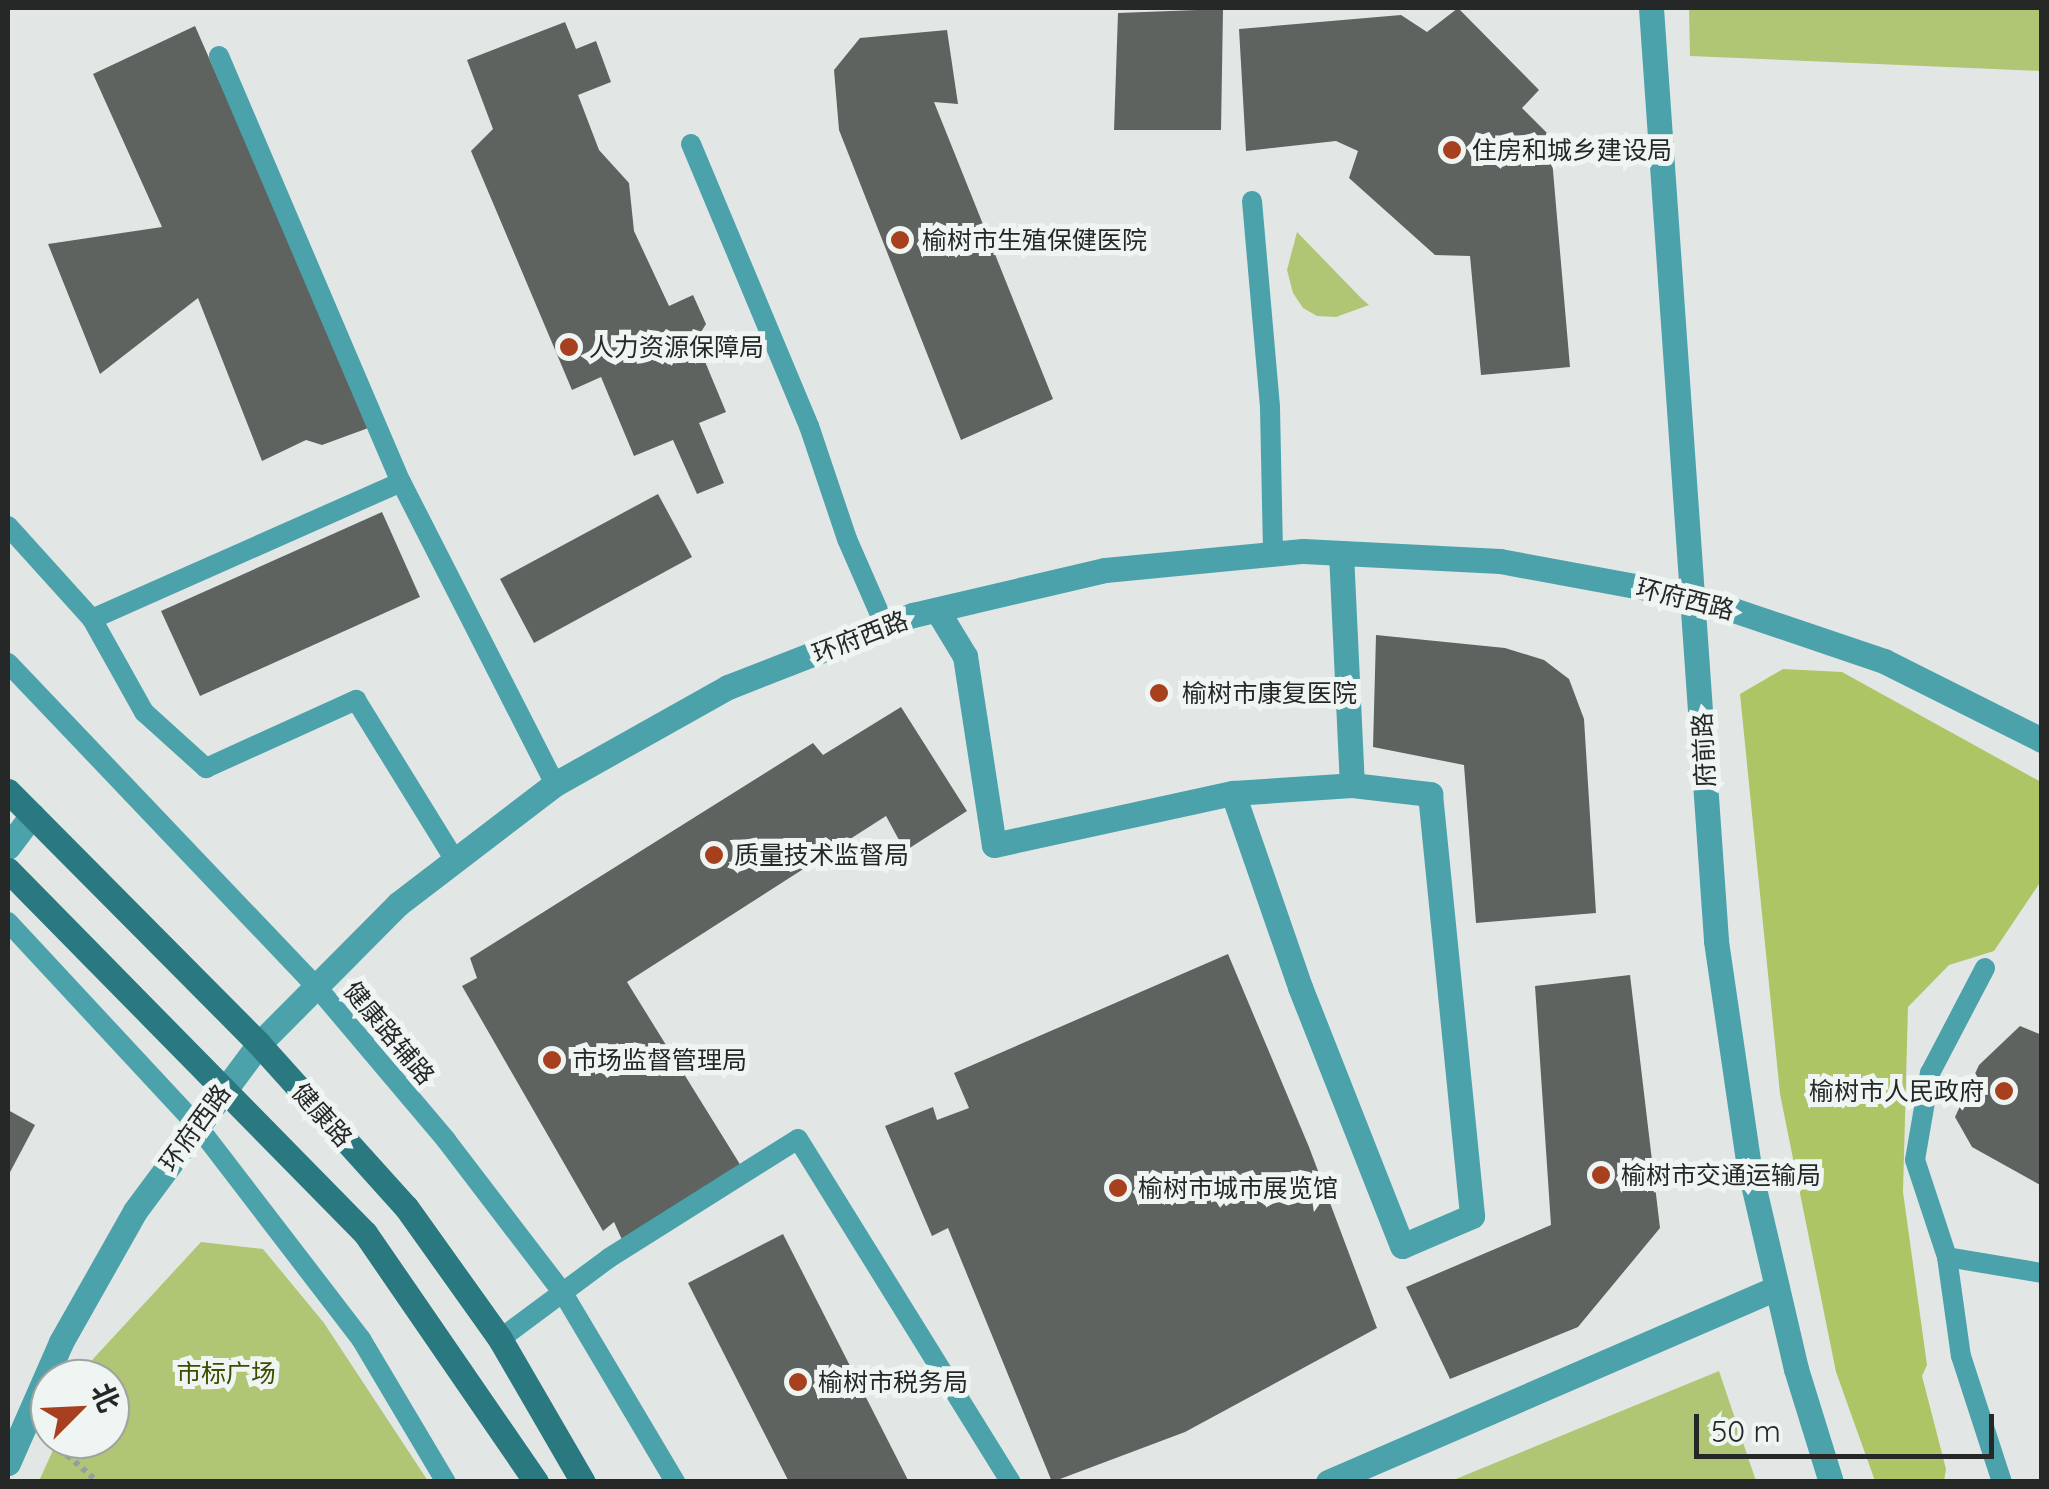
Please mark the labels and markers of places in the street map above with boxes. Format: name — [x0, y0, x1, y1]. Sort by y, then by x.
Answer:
place label: 住房和城乡建设局 — [1472, 135, 1672, 165]
marker: 住房和城乡建设局 — [1441, 139, 1463, 161]
place label: 榆树市生殖保健医院 — [922, 225, 1147, 255]
marker: 榆树市生殖保健医院 — [887, 227, 913, 253]
place label: 人力资源保障局 — [589, 332, 764, 362]
marker: 人力资源保障局 — [558, 336, 580, 358]
place label: 榆树市康复医院 — [1182, 678, 1357, 708]
marker: 榆树市康复医院 — [1146, 680, 1172, 706]
place label: 质量技术监督局 — [734, 840, 909, 870]
marker: 质量技术监督局 — [703, 844, 725, 866]
place label: 市场监督管理局 — [572, 1045, 747, 1075]
marker: 市场监督管理局 — [541, 1049, 563, 1071]
place label: 榆树市人民政府 — [1809, 1076, 1984, 1106]
marker: 榆树市人民政府 — [1993, 1080, 2015, 1102]
place label: 榆树市交通运输局 — [1621, 1160, 1821, 1190]
marker: 榆树市交通运输局 — [1590, 1164, 1612, 1186]
place label: 榆树市城市展览馆 — [1138, 1173, 1338, 1203]
marker: 榆树市城市展览馆 — [1107, 1177, 1129, 1199]
place label: 榆树市税务局 — [818, 1367, 968, 1397]
marker: 榆树市税务局 — [787, 1371, 809, 1393]

